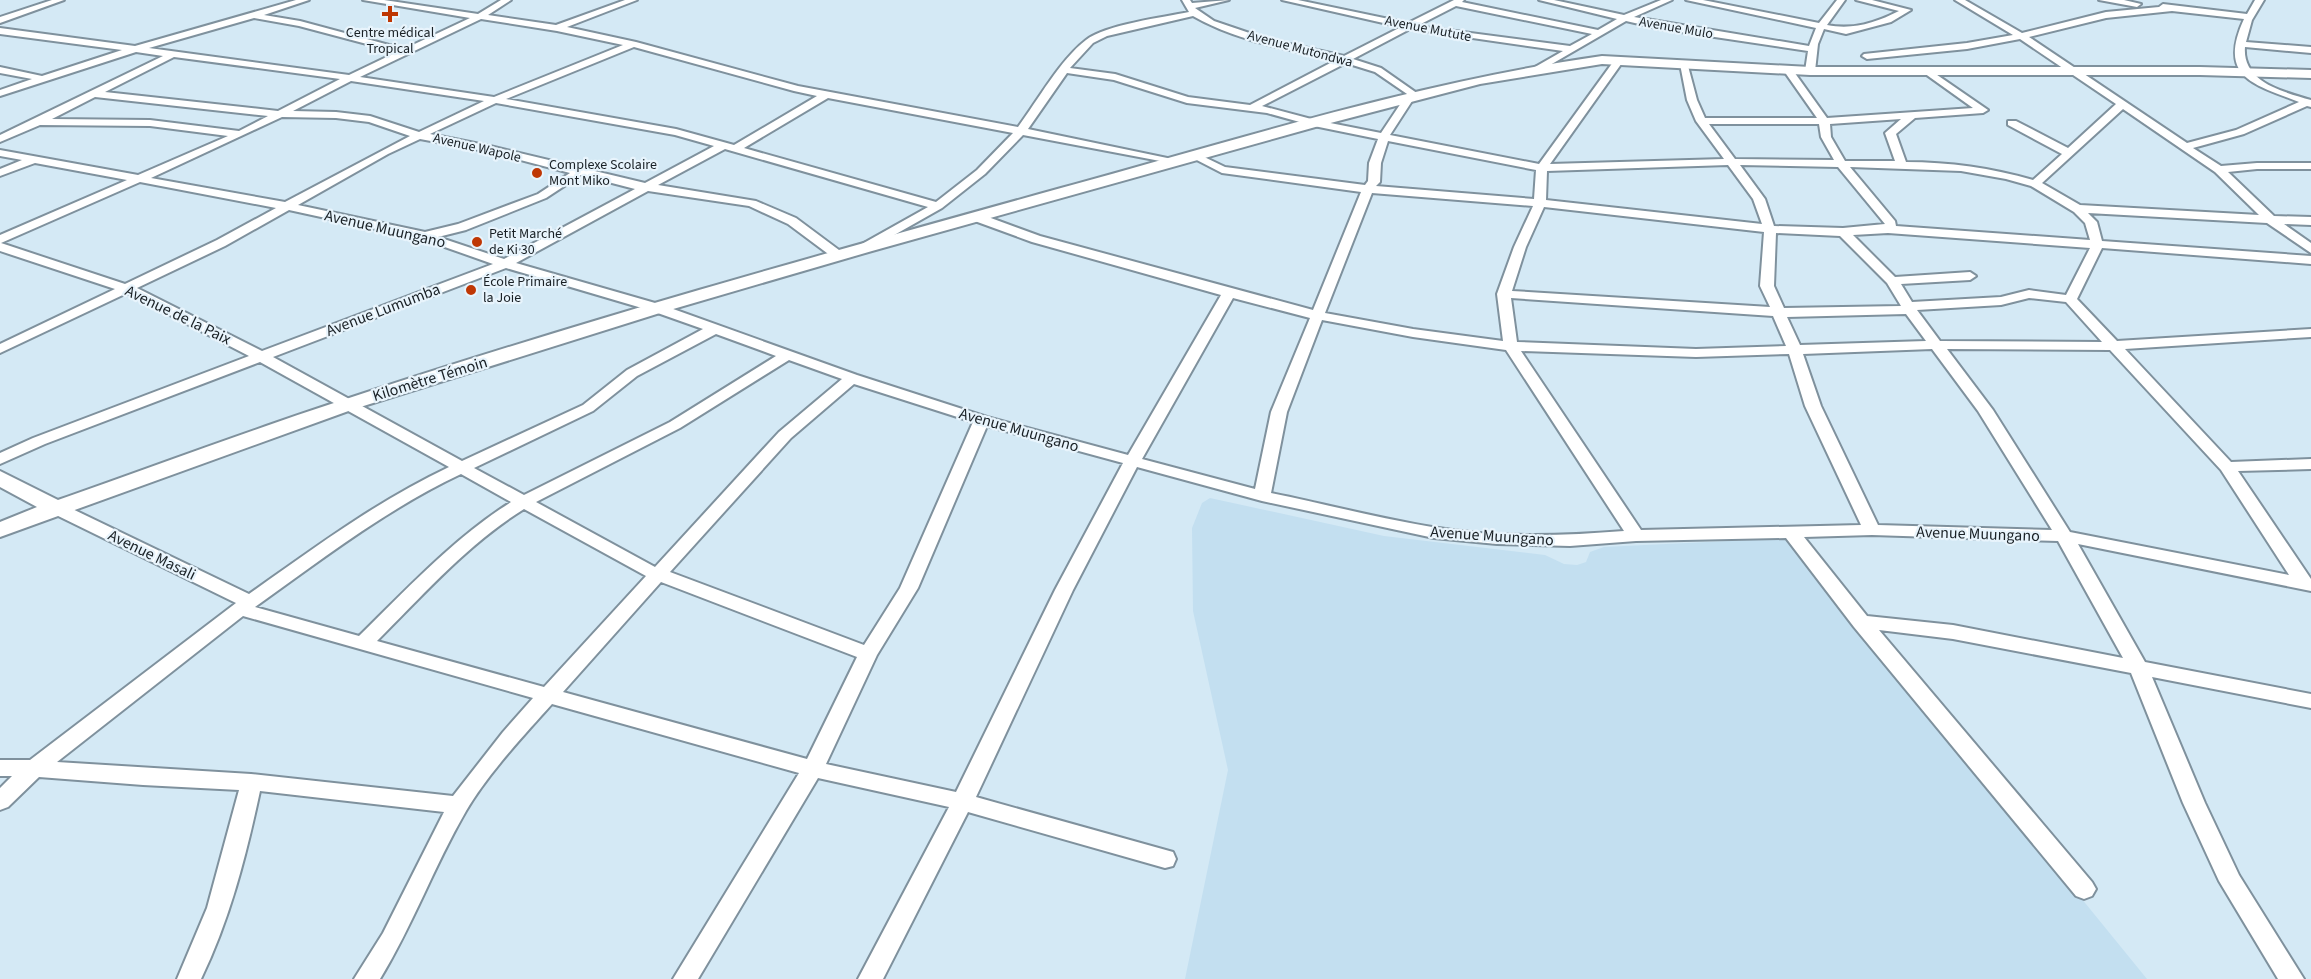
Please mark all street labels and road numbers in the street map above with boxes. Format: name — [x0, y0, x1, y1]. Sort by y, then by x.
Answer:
street label: Avenue Mutute — [1383, 11, 1473, 47]
street label: Avenue Mulo — [1637, 12, 1715, 44]
street label: Avenue Mutondwa — [1245, 25, 1355, 73]
street label: Avenue Wapole — [431, 128, 523, 168]
street label: Avenue Muungano — [322, 204, 448, 254]
street label: Avenue Lumumba — [323, 278, 443, 342]
street label: Avenue de la Paix — [121, 280, 235, 350]
street label: Kilomètre Témoin — [370, 351, 490, 407]
street label: Avenue Muungano — [957, 402, 1081, 458]
street label: Avenue Muungano — [1430, 521, 1554, 551]
street label: Avenue Muungano — [1916, 521, 2040, 547]
street label: Avenue Masali — [104, 524, 200, 586]

